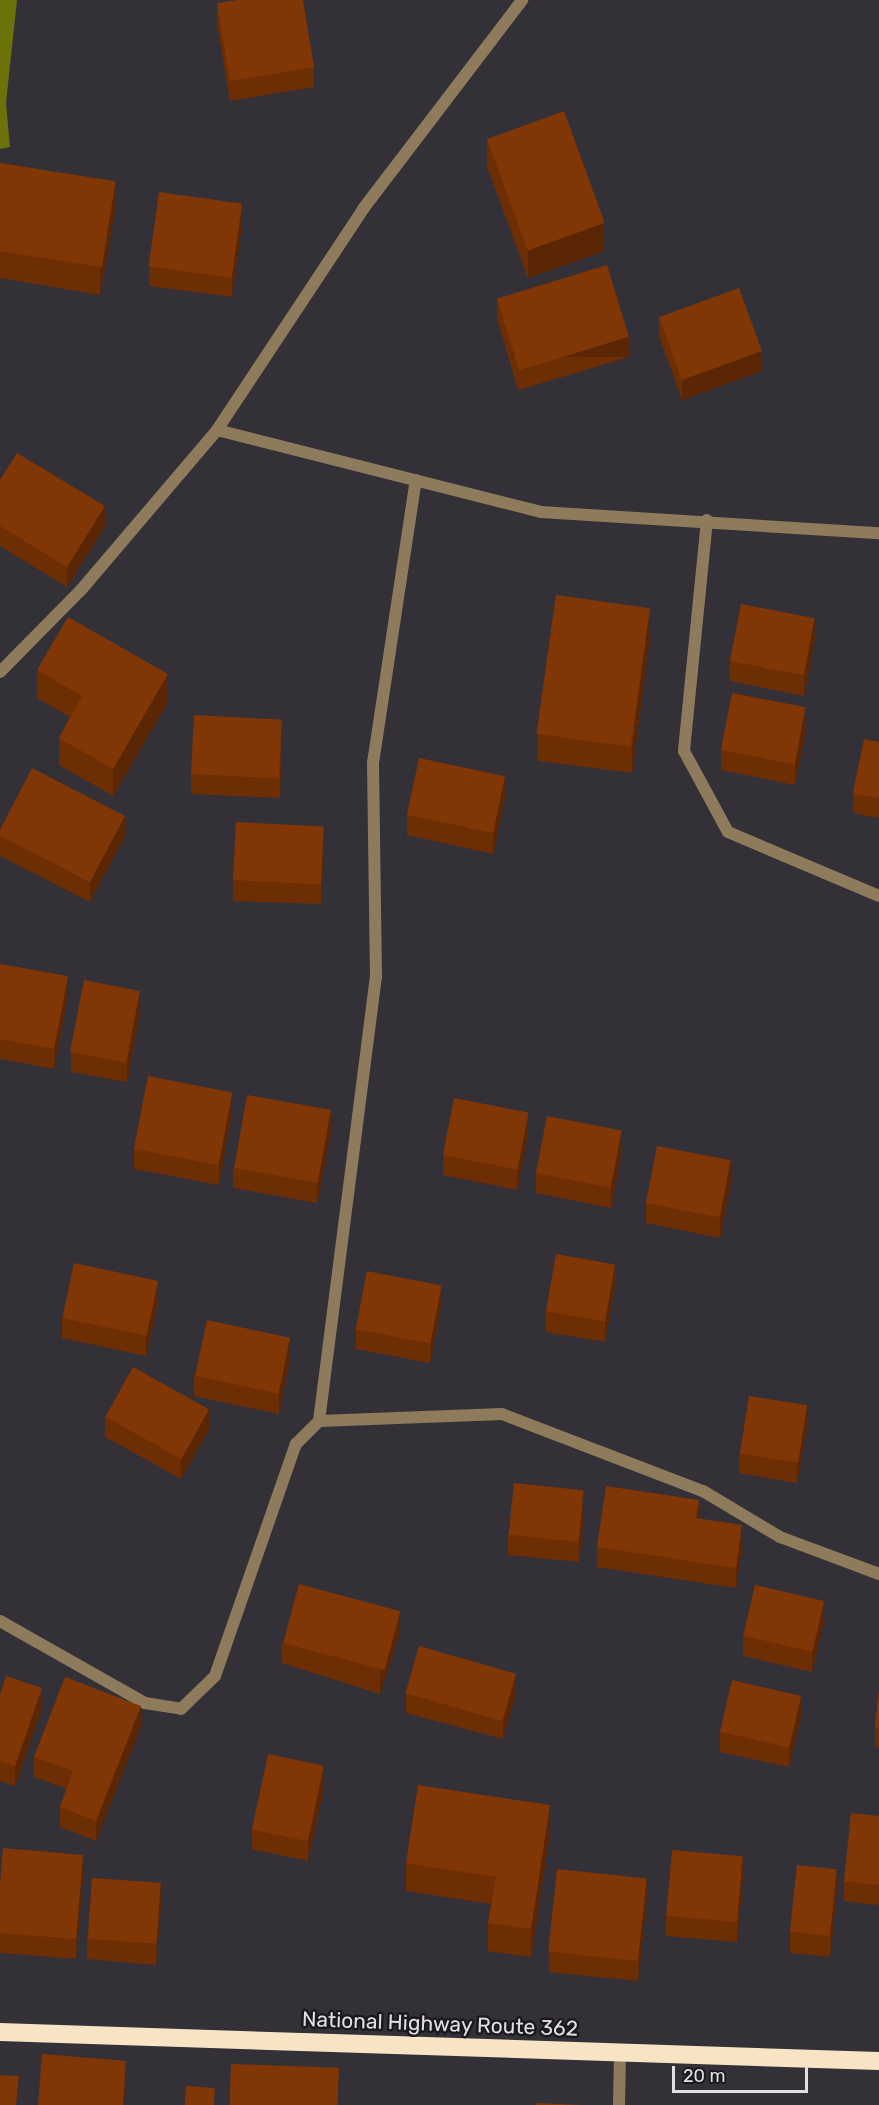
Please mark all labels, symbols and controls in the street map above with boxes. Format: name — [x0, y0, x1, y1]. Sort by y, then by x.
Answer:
street label: National Highway Route 362 — [301, 2007, 579, 2041]
scale bar — [675, 2054, 812, 2092]
text: 20 m — [683, 2065, 725, 2087]

